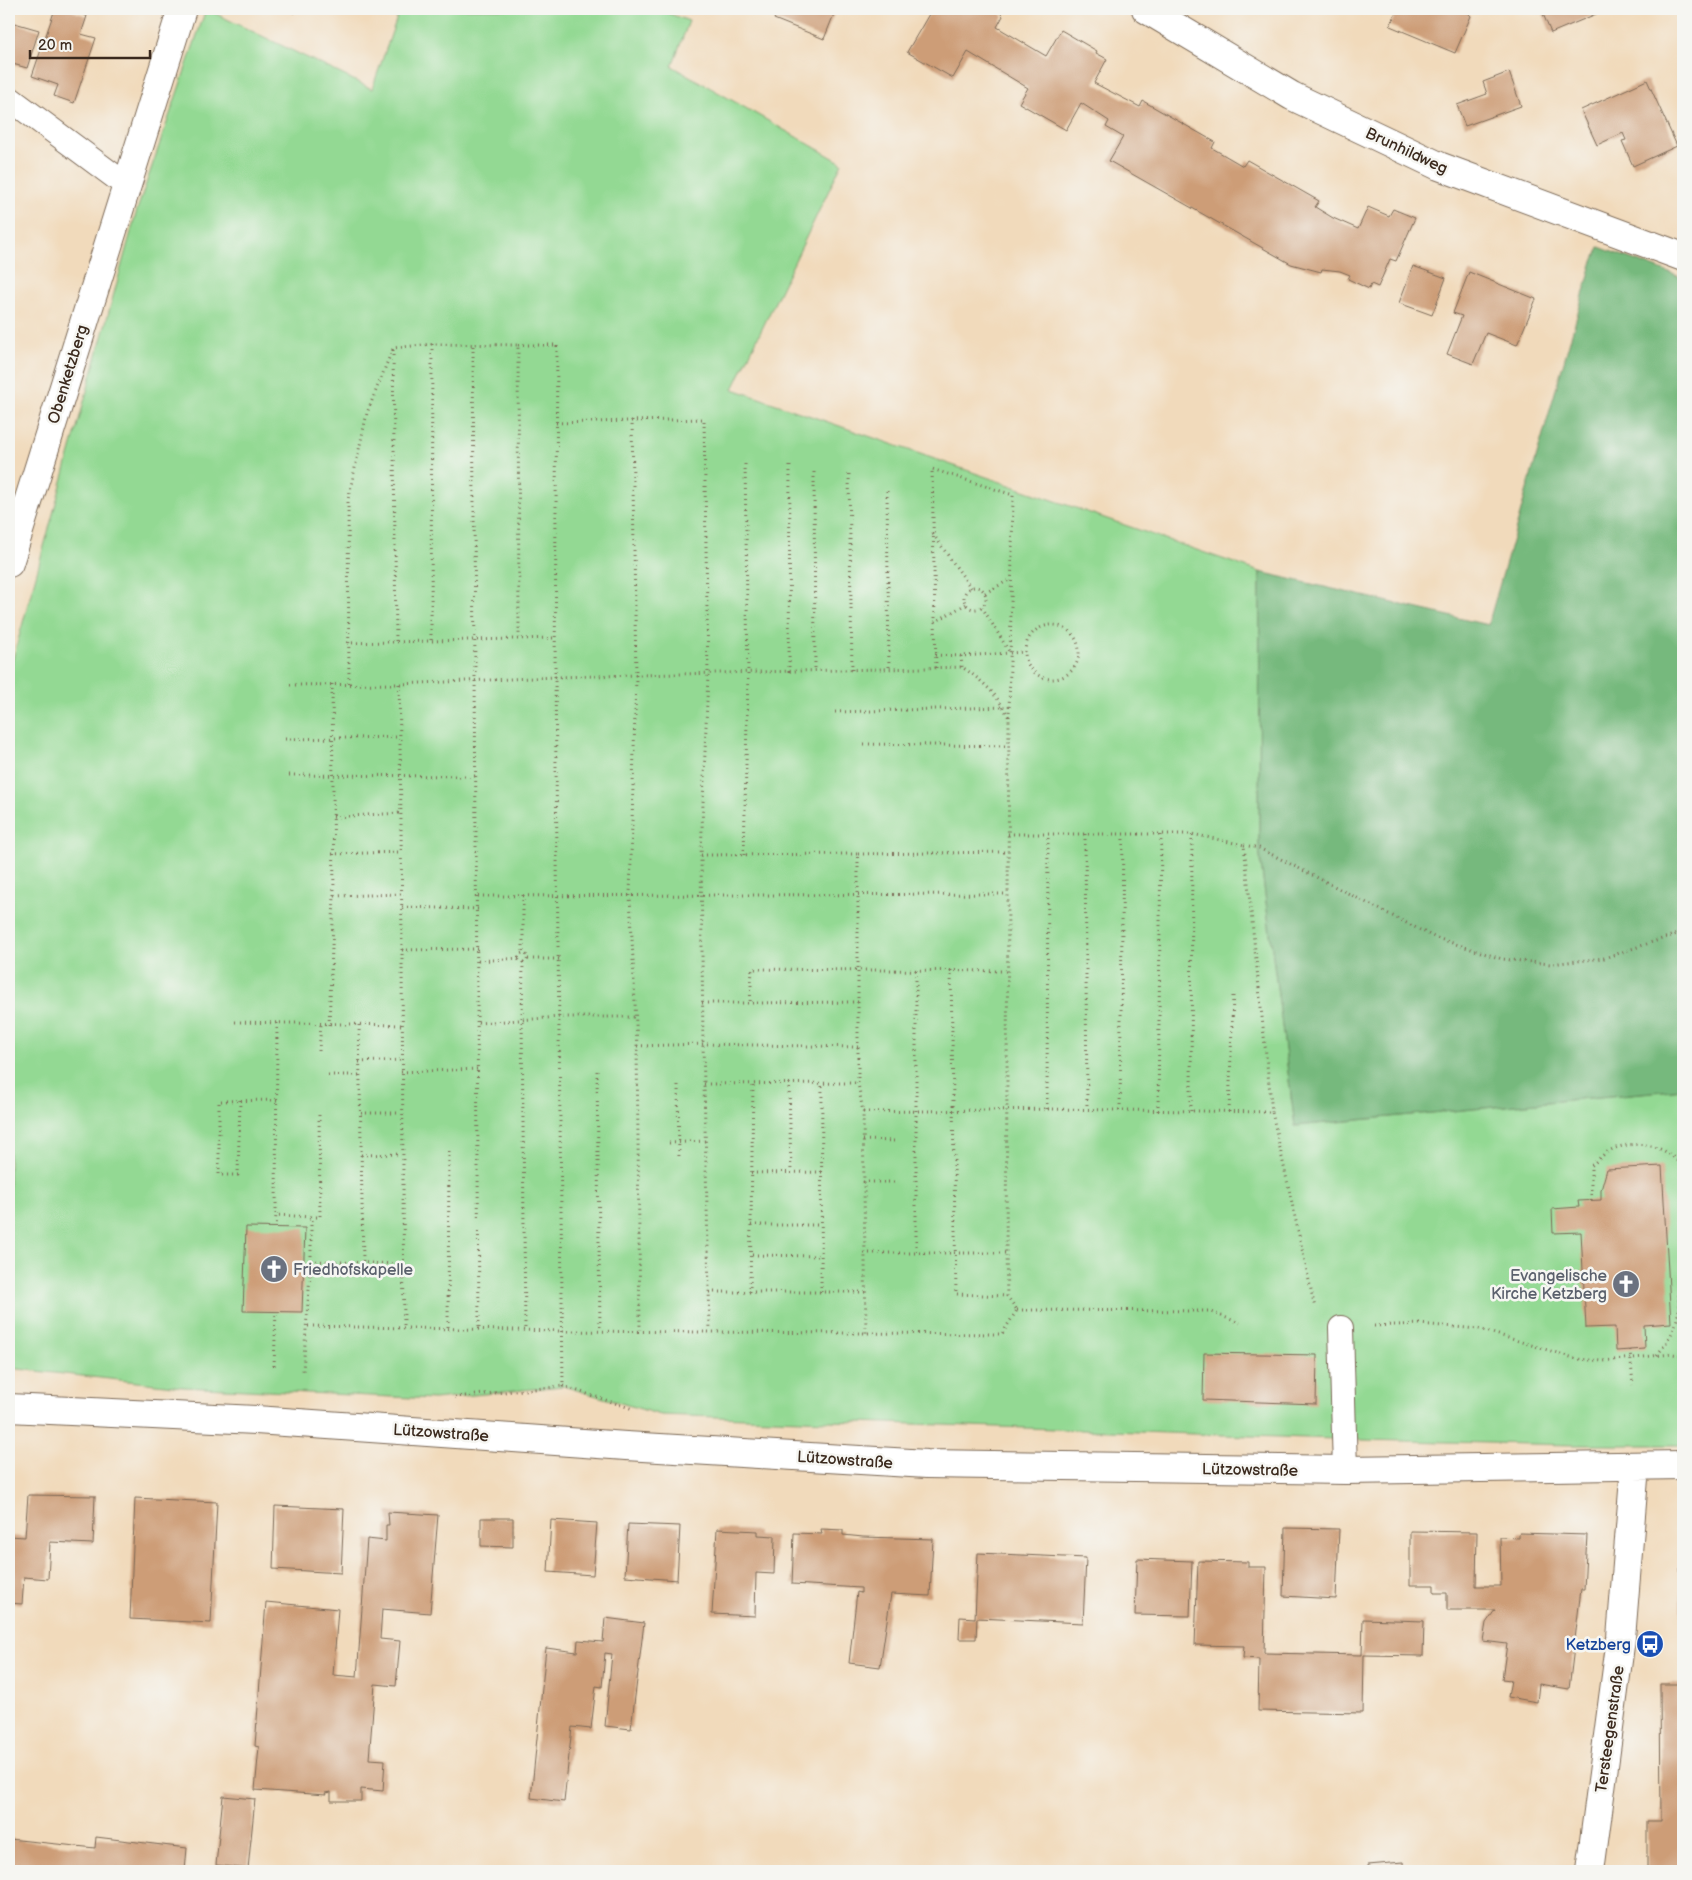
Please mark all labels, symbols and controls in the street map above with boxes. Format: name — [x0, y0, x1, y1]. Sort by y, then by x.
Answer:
scale bar — [30, 28, 150, 60]
text: 20 m — [38, 36, 72, 55]
street label: Brunhildweg — [1362, 124, 1451, 179]
street label: Obenketzberg — [44, 323, 93, 426]
church icon: Friedhofskapelle — [259, 1254, 289, 1284]
place label: Friedhofskapelle — [293, 1261, 413, 1280]
place label: Evangelische Kirche Ketzberg — [1491, 1267, 1608, 1304]
church icon: Evangelische Kirche Ketzberg — [1611, 1269, 1641, 1299]
street label: Lützowstraße — [392, 1421, 490, 1446]
street label: Lützowstraße — [796, 1448, 894, 1473]
street label: Lützowstraße — [1202, 1460, 1299, 1481]
bus stop icon: Ketzberg — [1635, 1629, 1665, 1659]
place label: Ketzberg — [1566, 1636, 1631, 1655]
street label: Tersteegenstraße — [1592, 1664, 1629, 1794]

